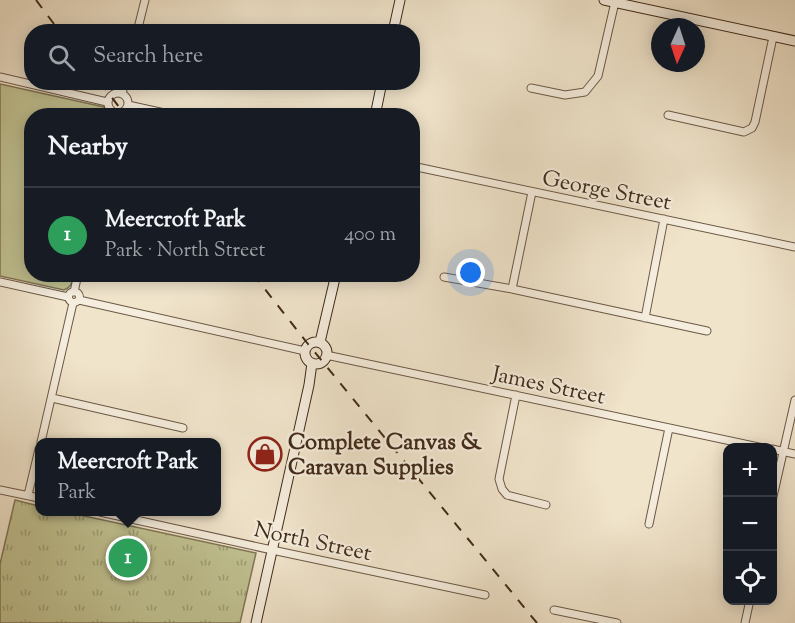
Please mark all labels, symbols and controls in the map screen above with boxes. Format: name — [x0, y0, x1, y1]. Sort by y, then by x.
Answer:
north arrow — [651, 18, 705, 72]
search box — [24, 24, 420, 90]
icon: search — [45, 41, 78, 74]
text: Search here — [93, 41, 203, 73]
text: Nearby — [48, 129, 128, 166]
street label: George Street — [539, 164, 674, 220]
text: Meercroft Park — [105, 205, 246, 237]
text: 1 — [64, 221, 71, 250]
text: 400 m — [344, 221, 396, 250]
text: Park · North Street — [105, 237, 265, 266]
your location — [456, 258, 485, 287]
street label: James Street — [488, 359, 608, 415]
place label: Complete Canvas & Caravan Supplies — [288, 428, 483, 485]
shop icon: Complete Canvas & Caravan Supplies — [247, 436, 283, 472]
popup — [35, 438, 221, 516]
map controls — [723, 443, 777, 605]
button: + — [723, 443, 777, 497]
text: Meercroft Park — [58, 447, 198, 479]
text: Park — [58, 479, 96, 508]
button: − — [723, 497, 777, 551]
street label: North Street — [251, 515, 375, 571]
pin: 1 — [108, 536, 148, 580]
button: locate — [723, 551, 777, 605]

